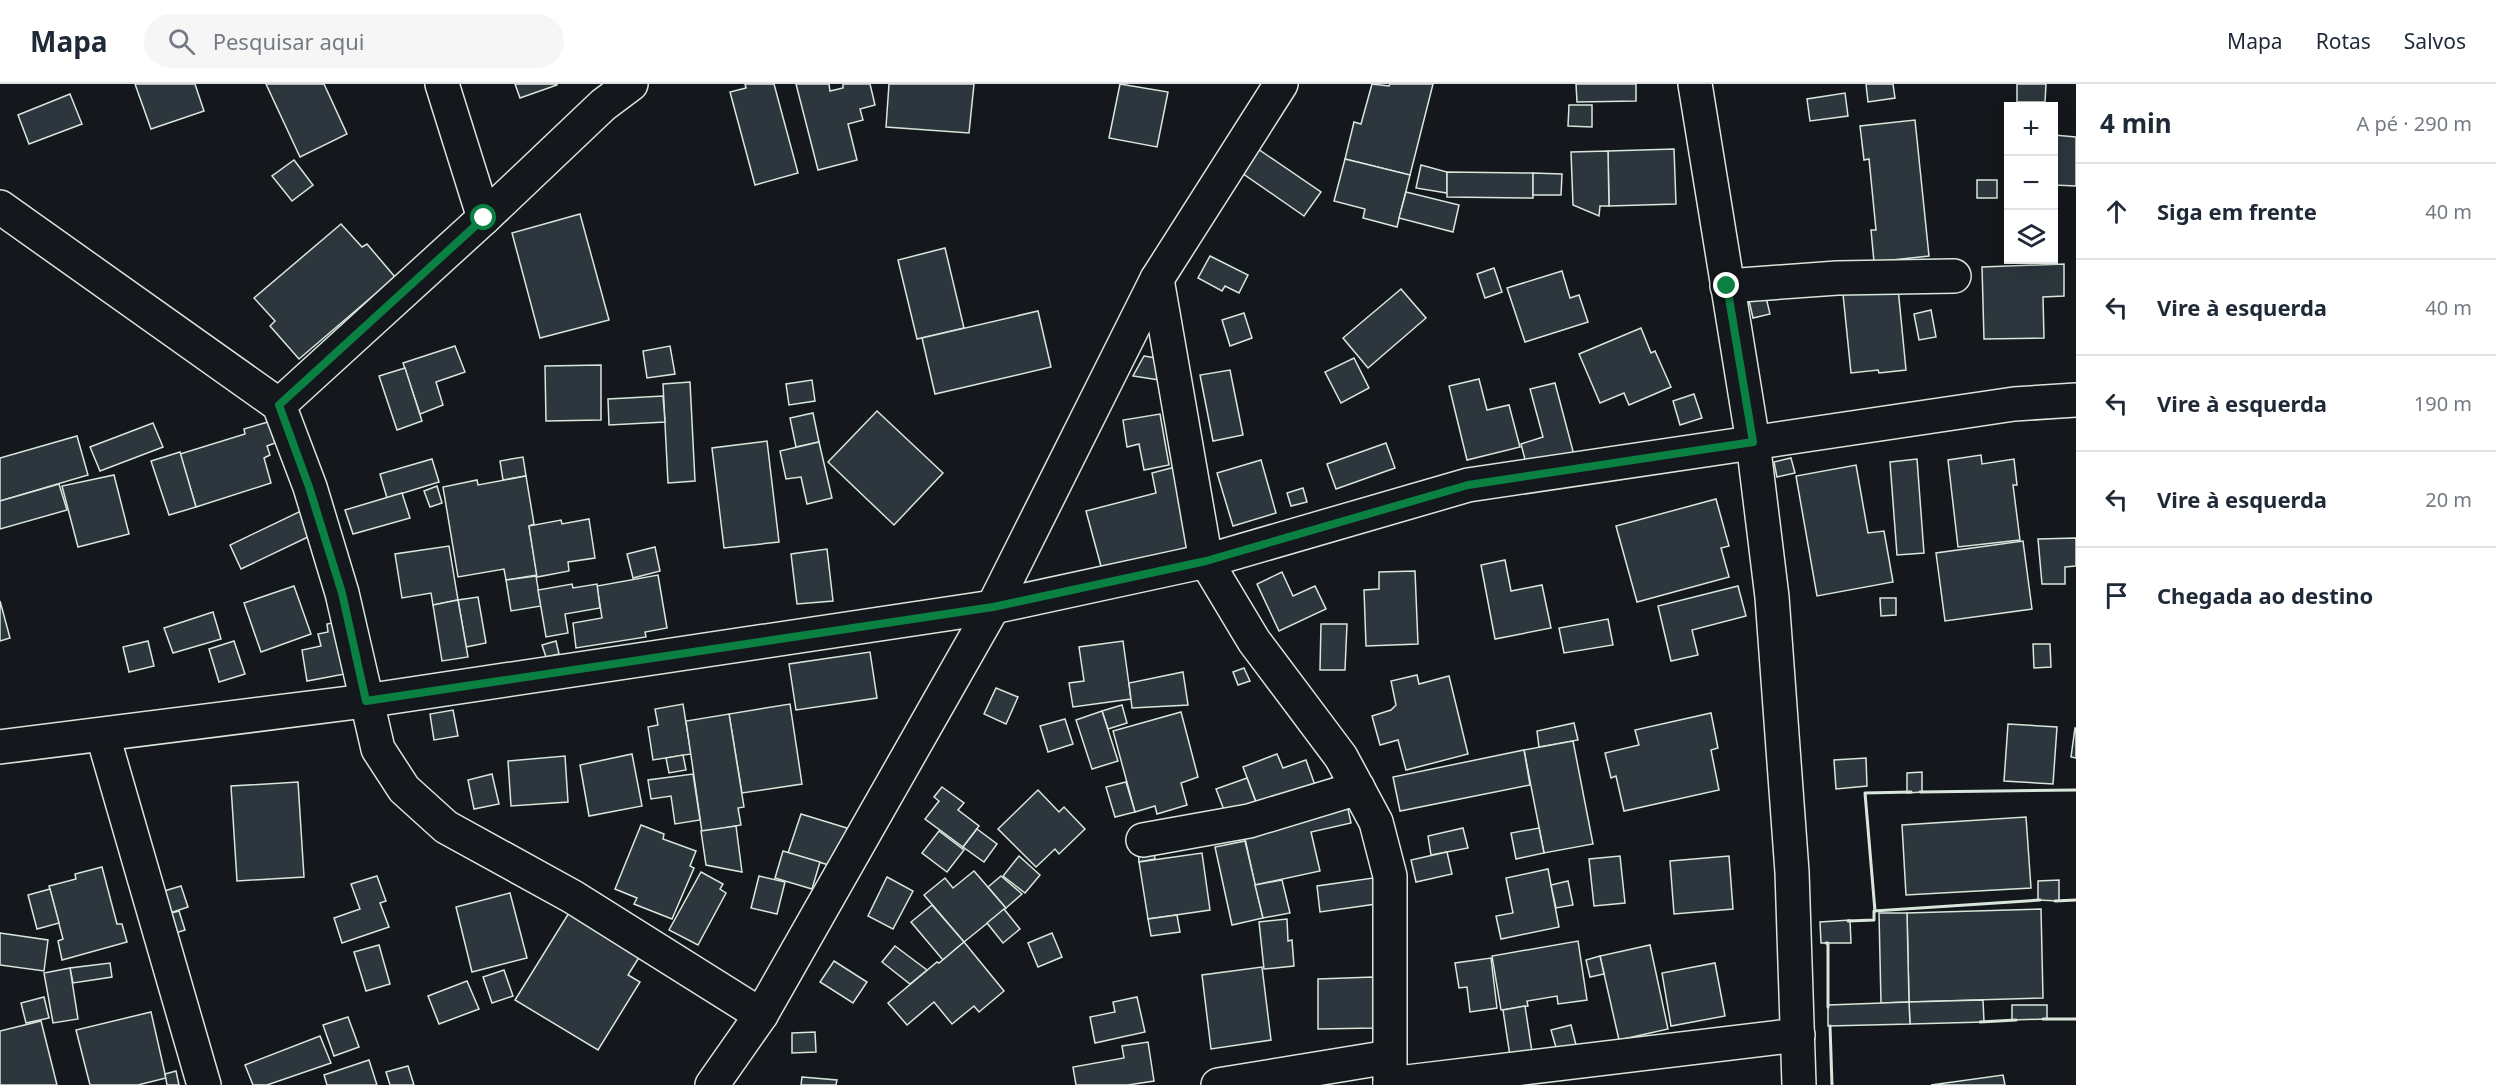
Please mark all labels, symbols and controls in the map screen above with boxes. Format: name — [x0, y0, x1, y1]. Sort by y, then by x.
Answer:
search box — [144, 14, 564, 68]
text: Mapa — [30, 22, 108, 60]
icon: search — [165, 25, 198, 58]
text: Pesquisar aqui — [213, 26, 365, 56]
text: Mapa — [2227, 27, 2283, 55]
text: Rotas — [2316, 27, 2371, 55]
text: Salvos — [2404, 27, 2466, 55]
map controls — [2004, 102, 2058, 264]
button: + — [2004, 102, 2058, 156]
text: 4 min — [2100, 105, 2172, 141]
text: A pé · 290 m — [2356, 110, 2472, 137]
button: − — [2004, 156, 2058, 210]
icon: ahead — [2100, 195, 2133, 228]
text: Siga em frente — [2157, 196, 2317, 226]
text: 40 m — [2425, 198, 2472, 225]
route start — [470, 204, 496, 230]
button: layers — [2004, 210, 2058, 264]
route end — [1713, 272, 1739, 298]
icon: left — [2100, 291, 2133, 324]
text: Vire à esquerda — [2157, 292, 2327, 322]
text: 40 m — [2425, 294, 2472, 321]
icon: left — [2100, 387, 2133, 420]
text: Vire à esquerda — [2157, 388, 2327, 418]
text: 190 m — [2414, 390, 2472, 417]
icon: left — [2100, 483, 2133, 516]
text: Vire à esquerda — [2157, 484, 2327, 514]
text: 20 m — [2425, 486, 2472, 513]
icon: arrive — [2100, 579, 2133, 612]
text: Chegada ao destino — [2157, 580, 2373, 610]

